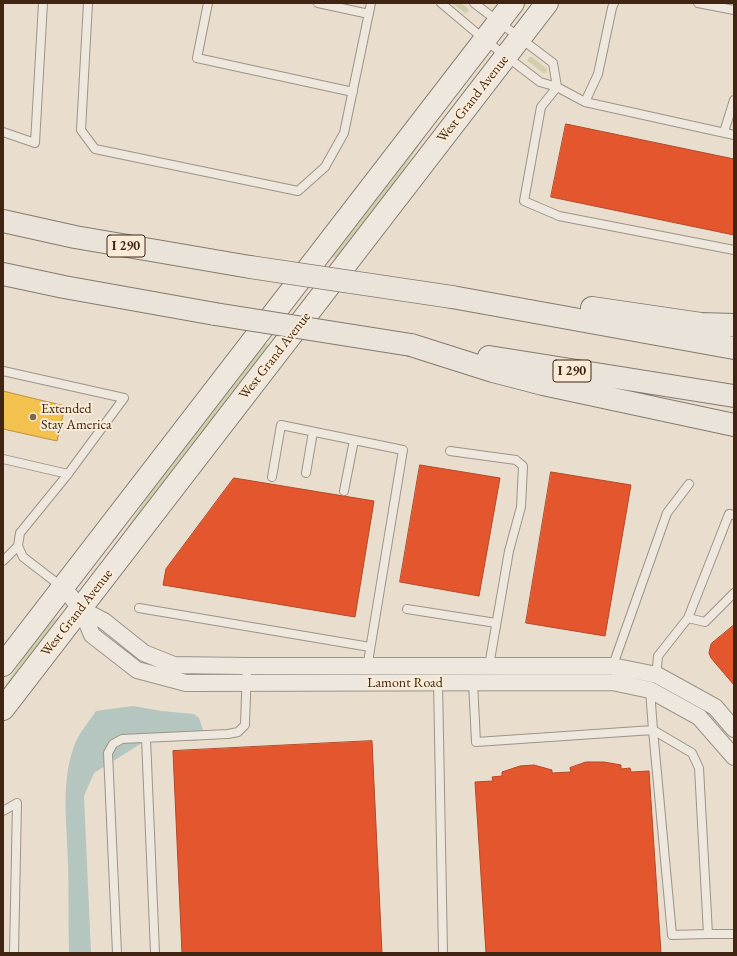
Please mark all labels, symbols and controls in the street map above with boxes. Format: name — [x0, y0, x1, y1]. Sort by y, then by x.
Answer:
street label: West Grand Avenue — [434, 52, 512, 146]
road number: I 290 — [107, 235, 145, 257]
street label: West Grand Avenue — [236, 309, 314, 403]
road number: I 290 — [553, 360, 591, 382]
place label: Extended Stay America — [41, 401, 112, 434]
marker: Extended Stay America — [28, 412, 38, 422]
street label: West Grand Avenue — [38, 566, 116, 660]
street label: Lamont Road — [367, 675, 443, 691]

